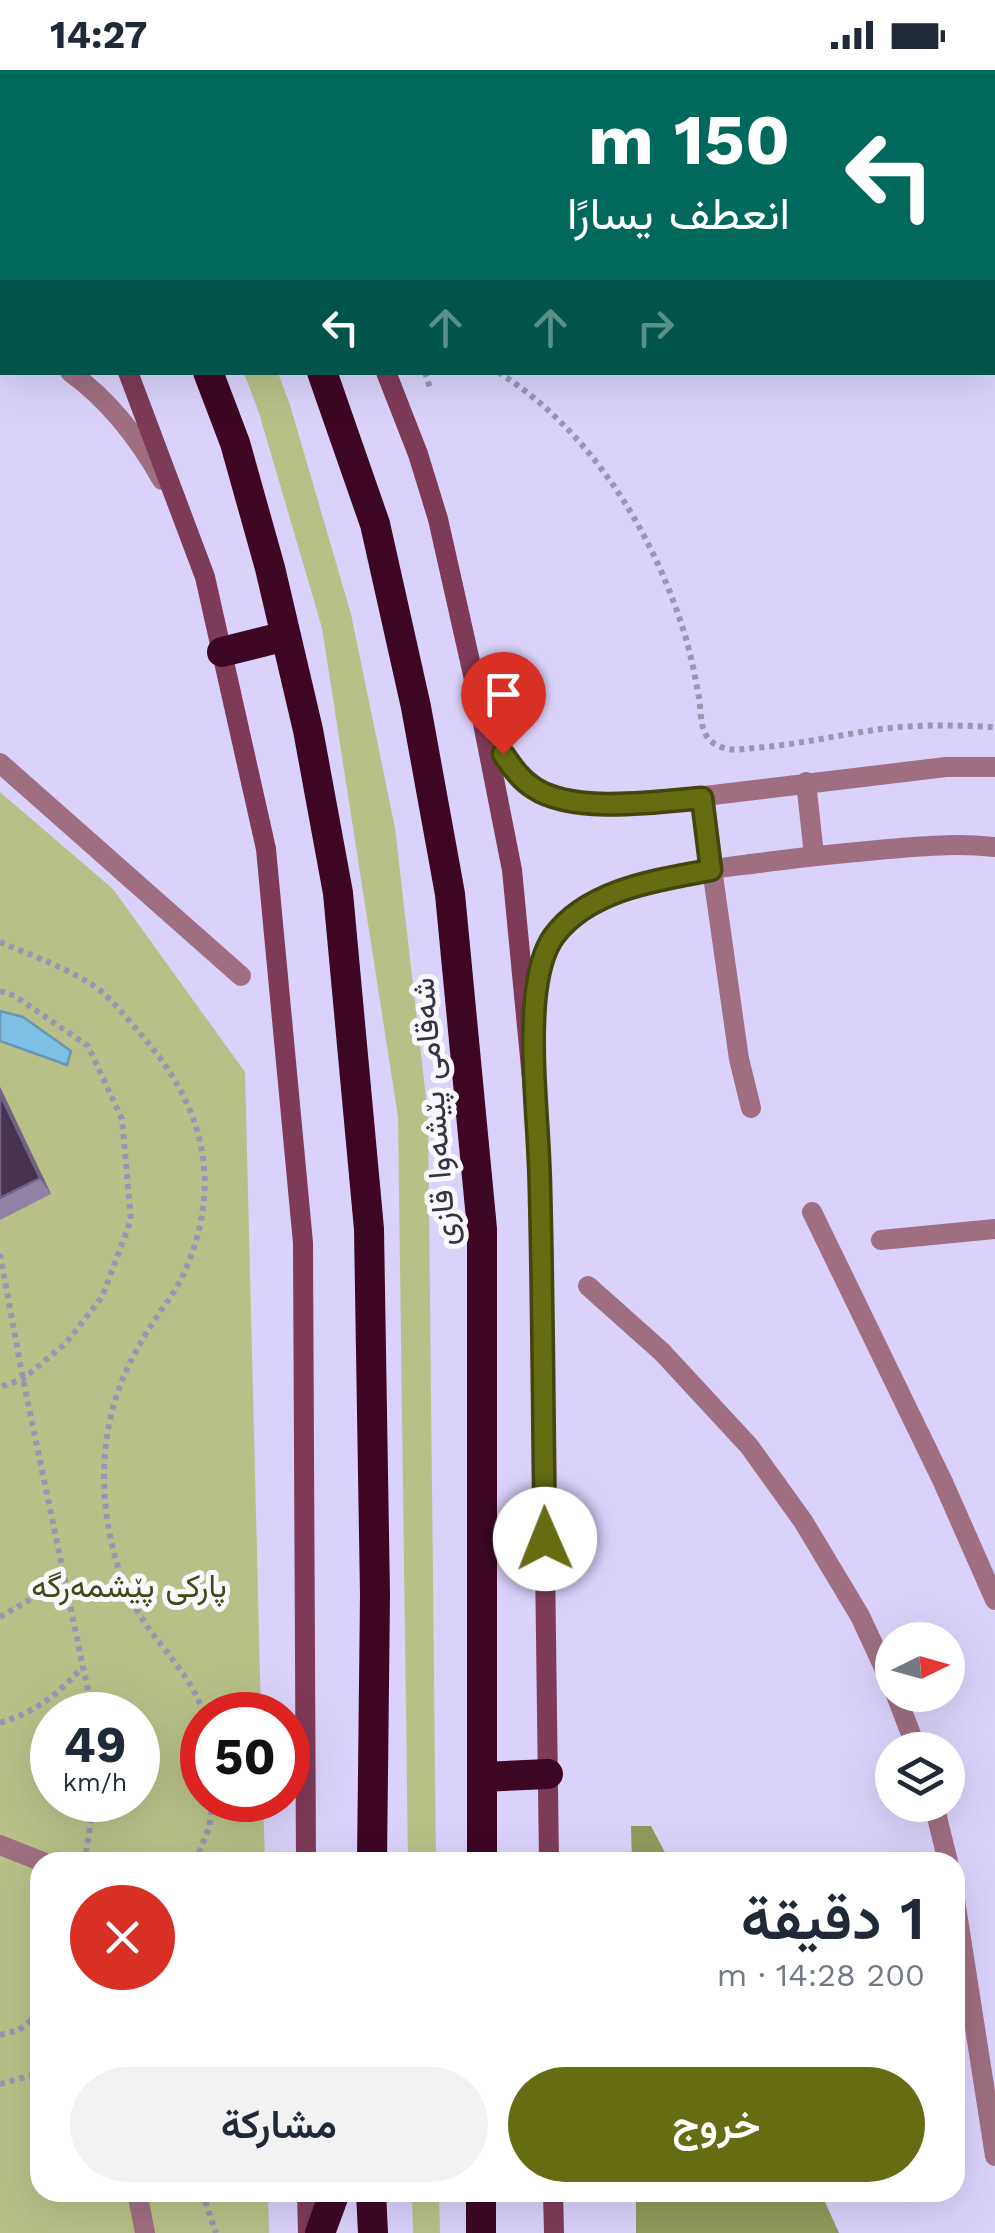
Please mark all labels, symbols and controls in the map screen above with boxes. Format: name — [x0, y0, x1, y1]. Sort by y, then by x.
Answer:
text: 14:27 — [50, 13, 147, 57]
text: 150 m — [588, 99, 790, 181]
icon: left — [825, 110, 955, 240]
text: انعطف يسارًا — [567, 187, 790, 240]
icon: left — [313, 300, 368, 355]
icon: ahead — [418, 300, 473, 355]
icon: ahead — [523, 300, 578, 355]
icon: right — [628, 300, 683, 355]
pin — [461, 652, 546, 755]
icon: arrive — [476, 667, 531, 722]
street label: شەقامی پێشەوا قازی — [403, 976, 468, 1248]
position arrow — [493, 1487, 597, 1591]
park label: پارکی پێشمەرگە — [31, 1567, 227, 1608]
north arrow — [875, 1622, 965, 1712]
map controls — [875, 1622, 965, 1822]
speed limit sign: 50 — [180, 1692, 310, 1822]
text: 49 — [63, 1715, 127, 1774]
button: layers — [875, 1732, 965, 1822]
text: km/h — [63, 1768, 127, 1797]
text: 1 دقيقة — [741, 1883, 925, 1954]
button: close — [70, 1885, 175, 1990]
text: 200 m · 14:28 — [717, 1956, 925, 1994]
button: مشاركة — [70, 2067, 488, 2182]
button: خروج — [508, 2067, 925, 2182]

